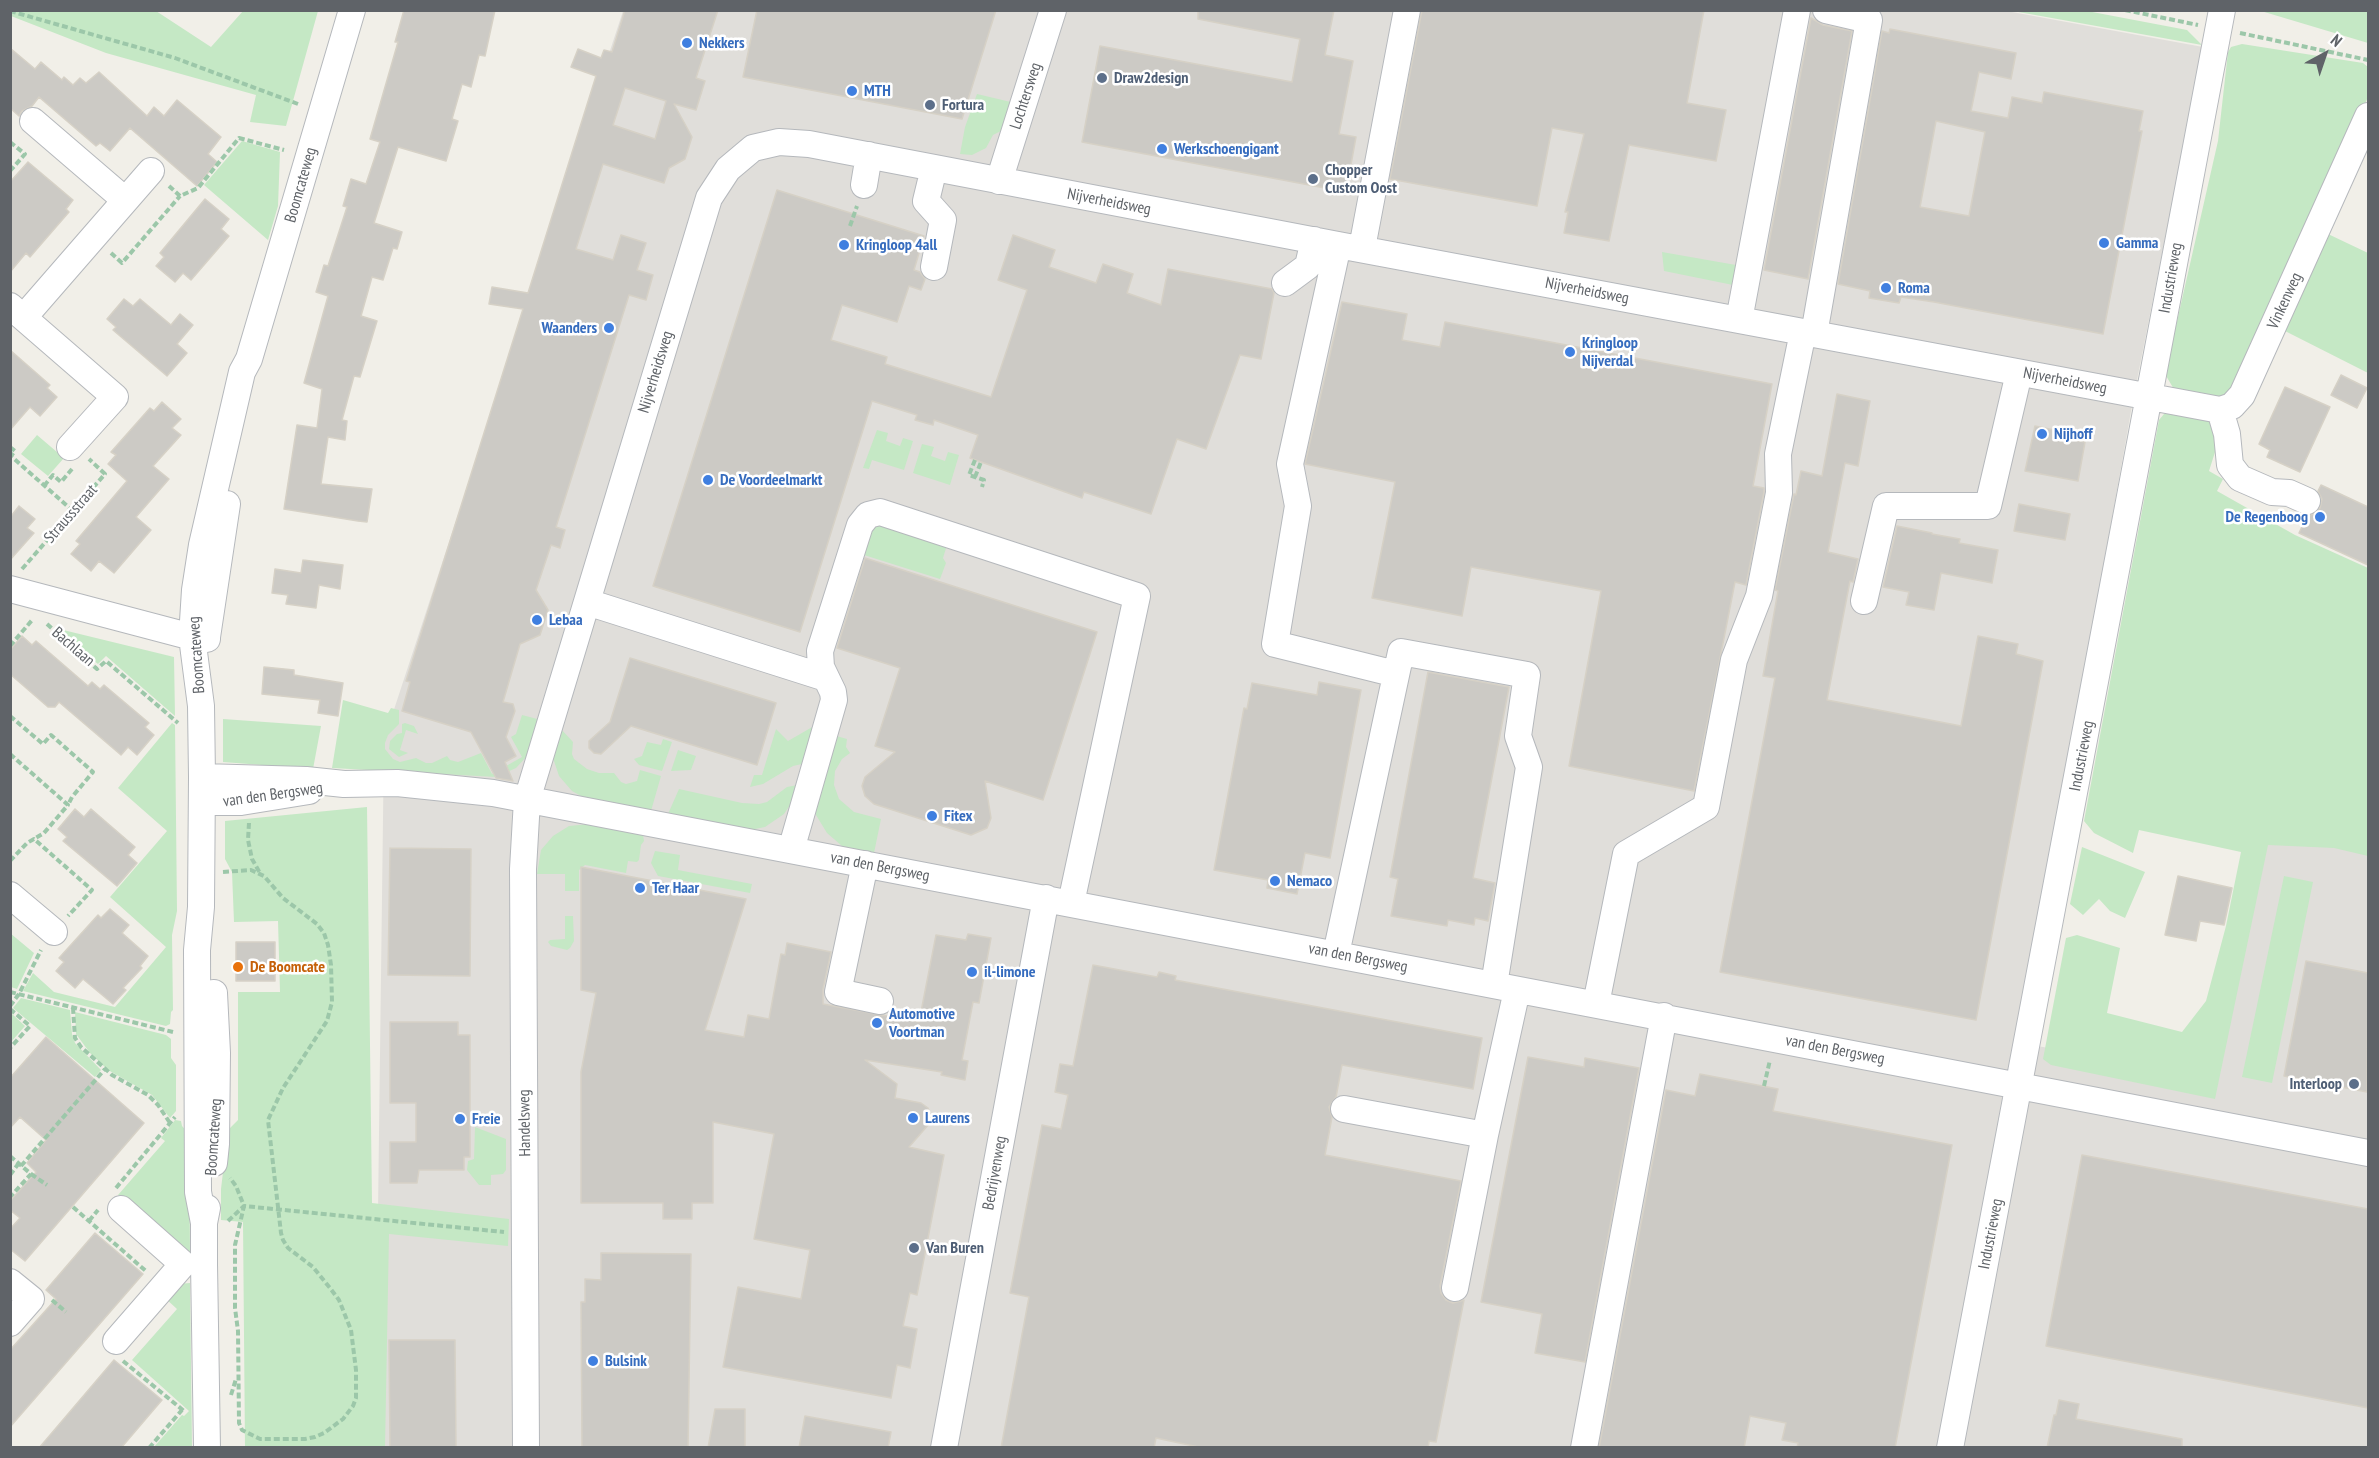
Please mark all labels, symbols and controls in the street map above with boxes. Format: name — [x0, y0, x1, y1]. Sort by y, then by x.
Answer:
north arrow — [2295, 24, 2355, 84]
text: N — [2327, 30, 2346, 51]
place label: Nekkers — [699, 33, 745, 53]
marker: Nekkers — [680, 36, 694, 50]
street label: Lochtersweg — [1006, 60, 1046, 132]
place label: Draw2design — [1114, 68, 1188, 88]
marker: Draw2design — [1095, 71, 1109, 85]
place label: MTH — [864, 81, 891, 101]
marker: MTH — [845, 84, 859, 98]
place label: Fortura — [942, 95, 984, 115]
marker: Fortura — [923, 98, 937, 112]
place label: Werkschoengigant — [1174, 139, 1279, 159]
marker: Werkschoengigant — [1155, 142, 1169, 156]
street label: Boomcateweg — [281, 145, 321, 225]
place label: Chopper Custom Oost — [1325, 160, 1397, 198]
marker: Chopper Custom Oost — [1306, 172, 1320, 186]
street label: Nijverheidsweg — [1066, 184, 1152, 220]
place label: Gamma — [2116, 233, 2158, 253]
place label: Kringloop 4all — [856, 235, 937, 255]
marker: Gamma — [2097, 236, 2111, 250]
marker: Kringloop 4all — [837, 238, 851, 252]
street label: Industrieweg — [2155, 241, 2187, 315]
street label: Vinkenweg — [2264, 270, 2306, 332]
street label: Nijverheidsweg — [1544, 273, 1630, 309]
place label: Roma — [1898, 278, 1930, 298]
marker: Roma — [1879, 281, 1893, 295]
place label: Waanders — [542, 318, 597, 338]
marker: Waanders — [602, 321, 616, 335]
street label: Nijverheidsweg — [634, 329, 678, 415]
place label: Kringloop Nijverdal — [1582, 333, 1638, 371]
marker: Kringloop Nijverdal — [1563, 345, 1577, 359]
street label: Nijverheidsweg — [2022, 363, 2108, 399]
place label: Nijhoff — [2054, 424, 2093, 444]
marker: Nijhoff — [2035, 427, 2049, 441]
place label: De Voordeelmarkt — [720, 470, 823, 490]
marker: De Voordeelmarkt — [701, 473, 715, 487]
street label: Straussstraat — [40, 481, 102, 547]
place label: De Regenboog — [2226, 507, 2308, 527]
marker: De Regenboog — [2313, 510, 2327, 524]
place label: Lebaa — [549, 610, 583, 630]
marker: Lebaa — [530, 613, 544, 627]
street label: Boomcateweg — [185, 616, 209, 694]
street label: Bachlaan — [48, 623, 98, 671]
street label: Industrieweg — [2066, 719, 2098, 793]
street label: van den Bergsweg — [222, 778, 324, 812]
place label: Fitex — [944, 806, 973, 826]
marker: Fitex — [925, 809, 939, 823]
street label: van den Bergsweg — [829, 848, 931, 886]
place label: Nemaco — [1287, 871, 1332, 891]
marker: Nemaco — [1268, 874, 1282, 888]
place label: Ter Haar — [652, 878, 699, 898]
marker: Ter Haar — [633, 881, 647, 895]
street label: van den Bergsweg — [1307, 939, 1409, 977]
place label: De Boomcate — [250, 957, 325, 977]
marker: De Boomcate — [231, 960, 245, 974]
place label: il-limone — [984, 962, 1036, 982]
marker: il-limone — [965, 965, 979, 979]
place label: Automotive Voortman — [889, 1004, 955, 1042]
marker: Automotive Voortman — [870, 1016, 884, 1030]
street label: van den Bergsweg — [1784, 1031, 1886, 1069]
place label: Interloop — [2290, 1074, 2342, 1094]
marker: Interloop — [2347, 1077, 2361, 1091]
street label: Handelsweg — [515, 1089, 535, 1157]
street label: Boomcateweg — [202, 1098, 226, 1176]
place label: Laurens — [925, 1108, 970, 1128]
place label: Freie — [472, 1109, 501, 1129]
marker: Laurens — [906, 1111, 920, 1125]
marker: Freie — [453, 1112, 467, 1126]
street label: Bedrijvenweg — [979, 1134, 1011, 1212]
street label: Industrieweg — [1975, 1197, 2007, 1271]
place label: Van Buren — [926, 1238, 984, 1258]
marker: Van Buren — [907, 1241, 921, 1255]
place label: Bulsink — [605, 1351, 647, 1371]
marker: Bulsink — [586, 1354, 600, 1368]

